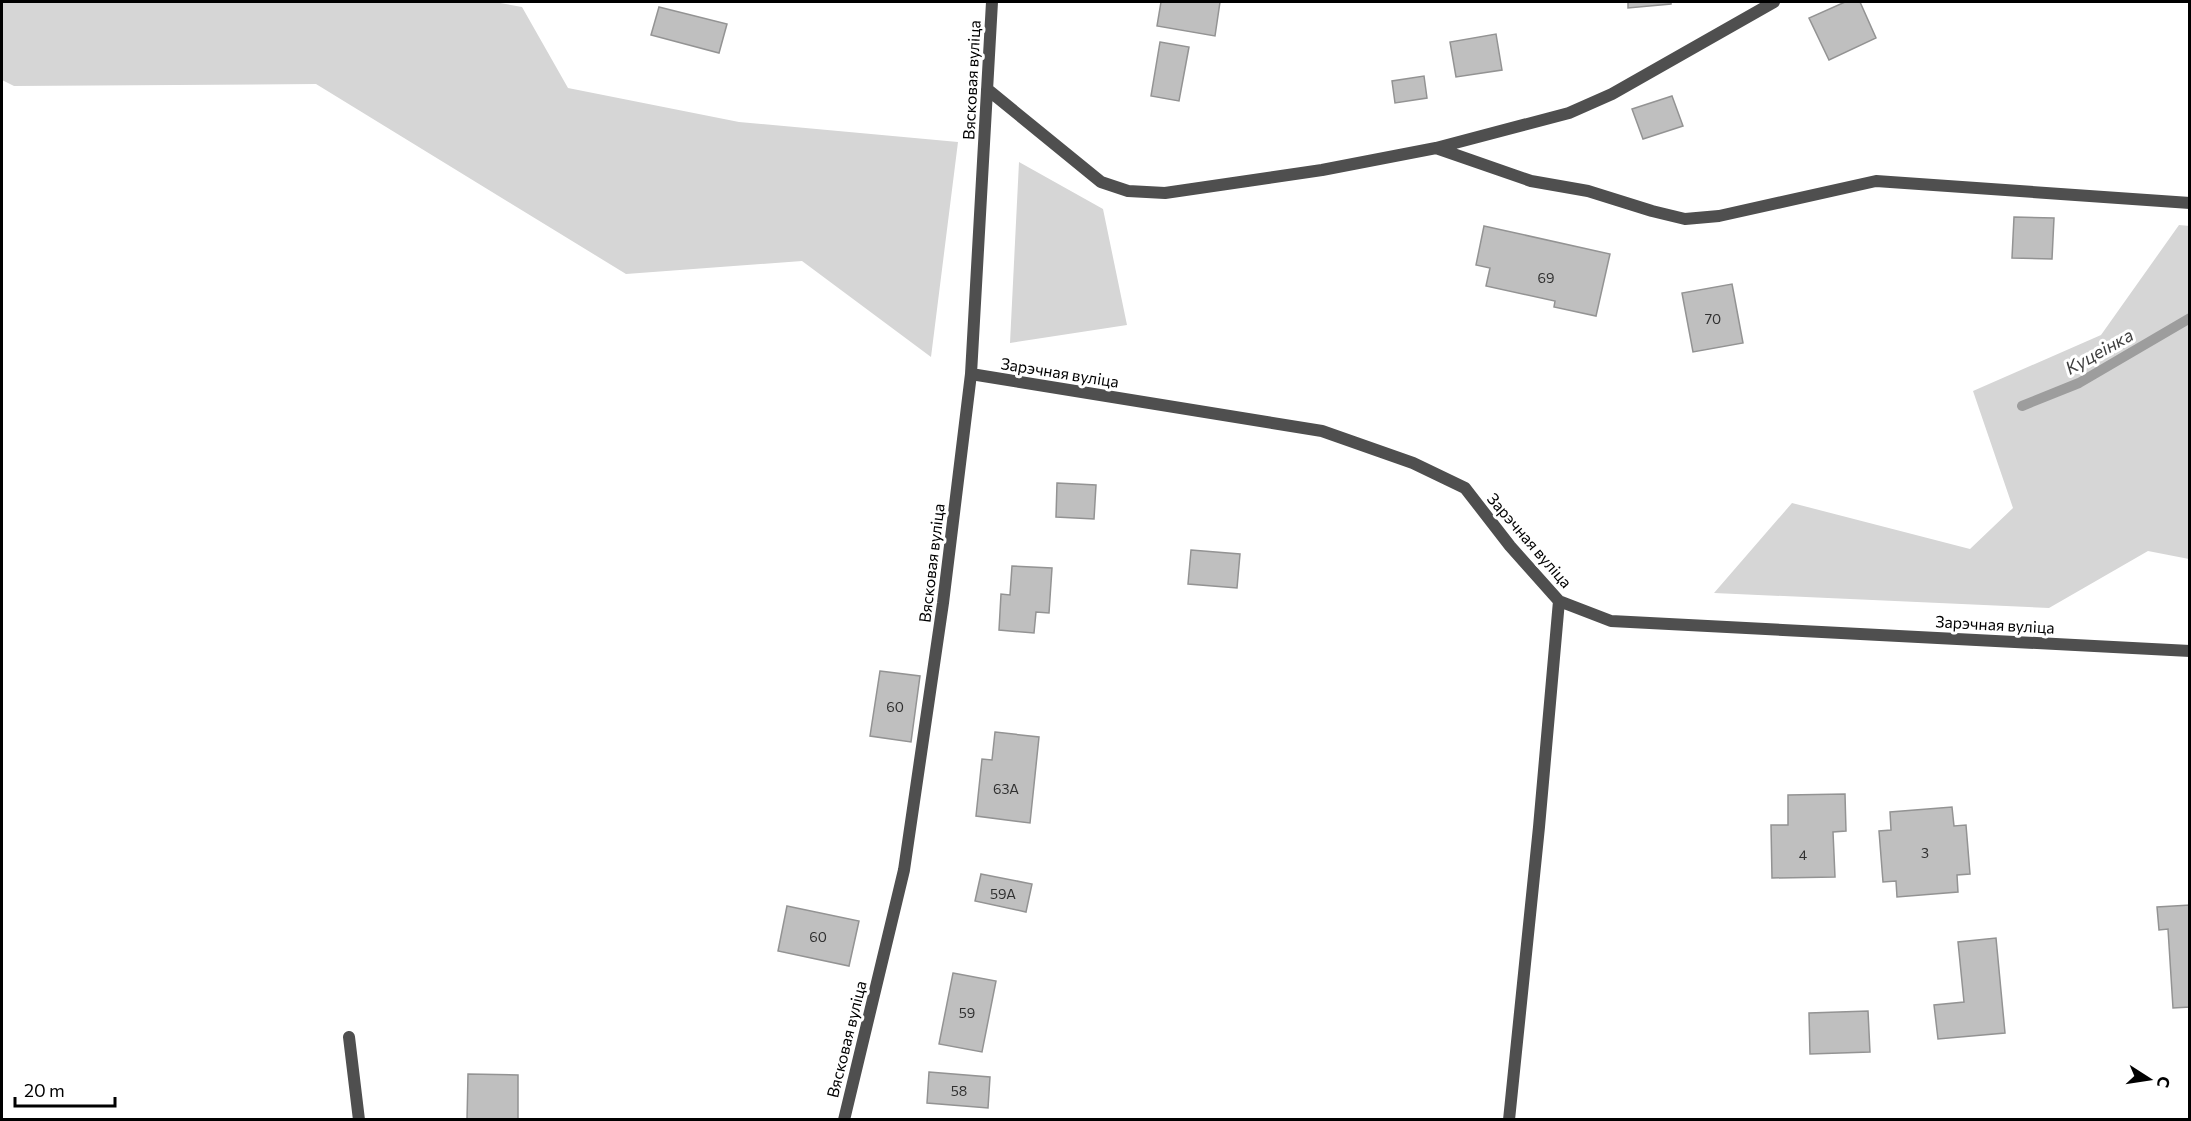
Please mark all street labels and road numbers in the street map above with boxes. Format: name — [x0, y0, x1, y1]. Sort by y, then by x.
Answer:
street label: Вясковая вуліца — [958, 20, 984, 140]
street label: Зарэчная вуліца — [1000, 353, 1120, 391]
street label: Зарэчная вуліца — [1484, 489, 1576, 591]
street label: Вясковая вуліца — [914, 502, 948, 624]
street label: Зарэчная вуліца — [1935, 611, 2055, 637]
street label: Вясковая вуліца — [822, 979, 870, 1099]

